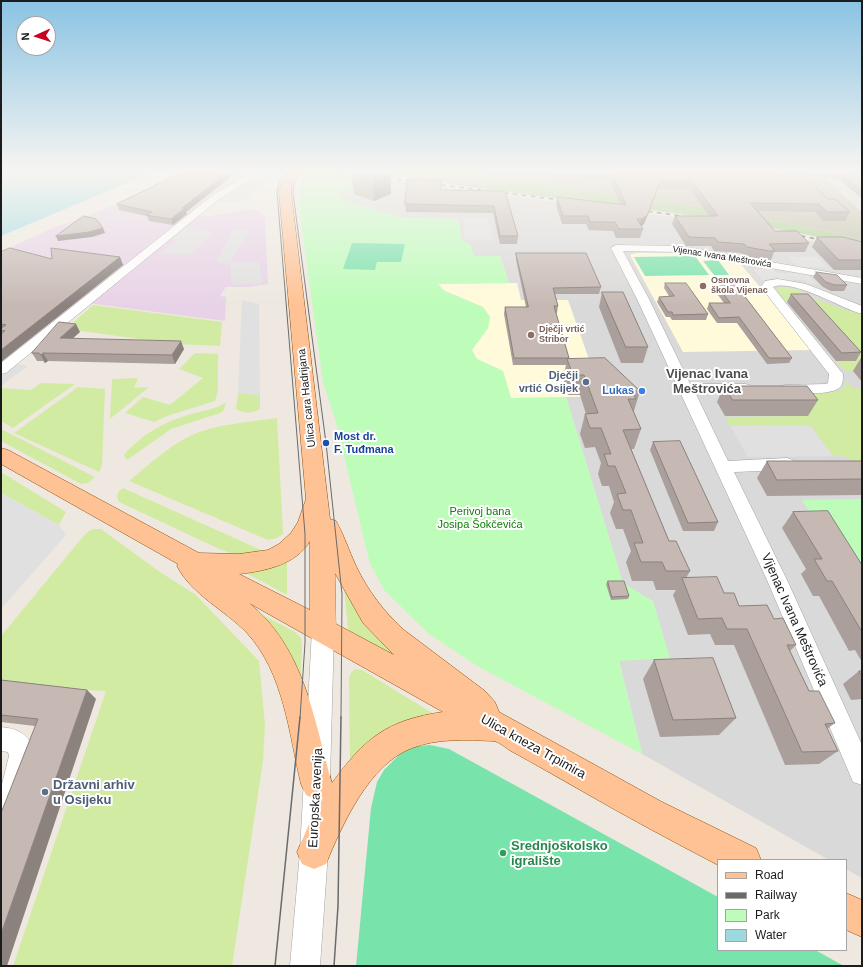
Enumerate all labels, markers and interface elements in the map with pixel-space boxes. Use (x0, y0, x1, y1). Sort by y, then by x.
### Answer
north arrow (16, 16, 56, 56)
text: N (19, 32, 31, 41)
street label: Vijenac Ivana Meštrovića (672, 244, 772, 270)
place label: Osnovna škola Vijenac (711, 276, 768, 297)
marker: Osnovna škola Vijenac (698, 281, 708, 291)
place label: Dječji vrtić Stribor (539, 325, 585, 346)
marker: Dječji vrtić Stribor (526, 330, 536, 340)
street label: Ulica cara Hadrijana (295, 348, 319, 448)
district label: Vijenac Ivana Meštrovića (666, 366, 748, 397)
place label: Dječji vrtić Osijek (519, 369, 578, 395)
marker: Dječji vrtić Osijek (581, 377, 591, 387)
place label: Lukas (602, 384, 634, 398)
marker: Lukas (637, 386, 647, 396)
place label: Most dr. F. Tuđmana (334, 430, 394, 456)
marker: Most dr. F. Tuđmana (321, 438, 331, 448)
park label: Perivoj bana Josipa Šokčevića (438, 505, 522, 531)
street label: Vijenac Ivana Meštrovića (758, 551, 830, 689)
street label: Ulica kneza Trpimira (478, 712, 588, 782)
street label: Europska avenija (306, 748, 326, 848)
place label: Državni arhiv u Osijeku (53, 777, 135, 808)
marker: Državni arhiv u Osijeku (40, 787, 50, 797)
place label: Srednjoškolsko igralište (511, 838, 608, 869)
marker: Srednjoškolsko igralište (498, 848, 508, 858)
legend (717, 859, 847, 951)
text: Road (755, 868, 784, 882)
text: Railway (755, 888, 797, 902)
text: Park (755, 908, 780, 922)
text: Water (755, 928, 787, 942)

